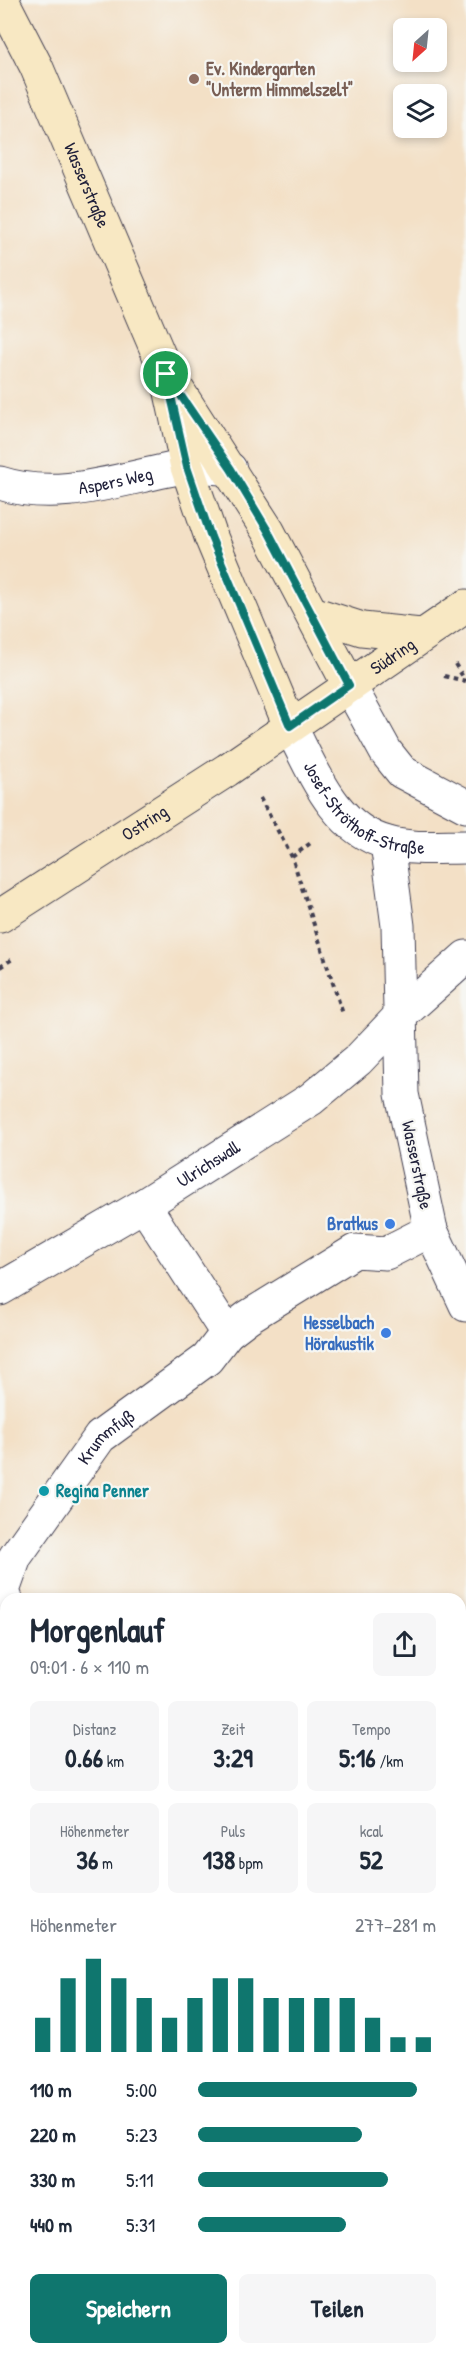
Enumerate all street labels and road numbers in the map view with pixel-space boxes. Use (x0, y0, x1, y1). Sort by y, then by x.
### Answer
street label: Wasserstraße (58, 139, 116, 232)
street label: Aspers Weg (77, 461, 155, 500)
street label: Südring (365, 631, 420, 680)
street label: Josef-Ströthoff-Straße (298, 757, 425, 860)
street label: Ostring (116, 798, 172, 847)
street label: Wasserstraße (396, 1118, 439, 1211)
street label: Ulrichswall (172, 1134, 245, 1193)
street label: Krummfuß (71, 1403, 139, 1469)

